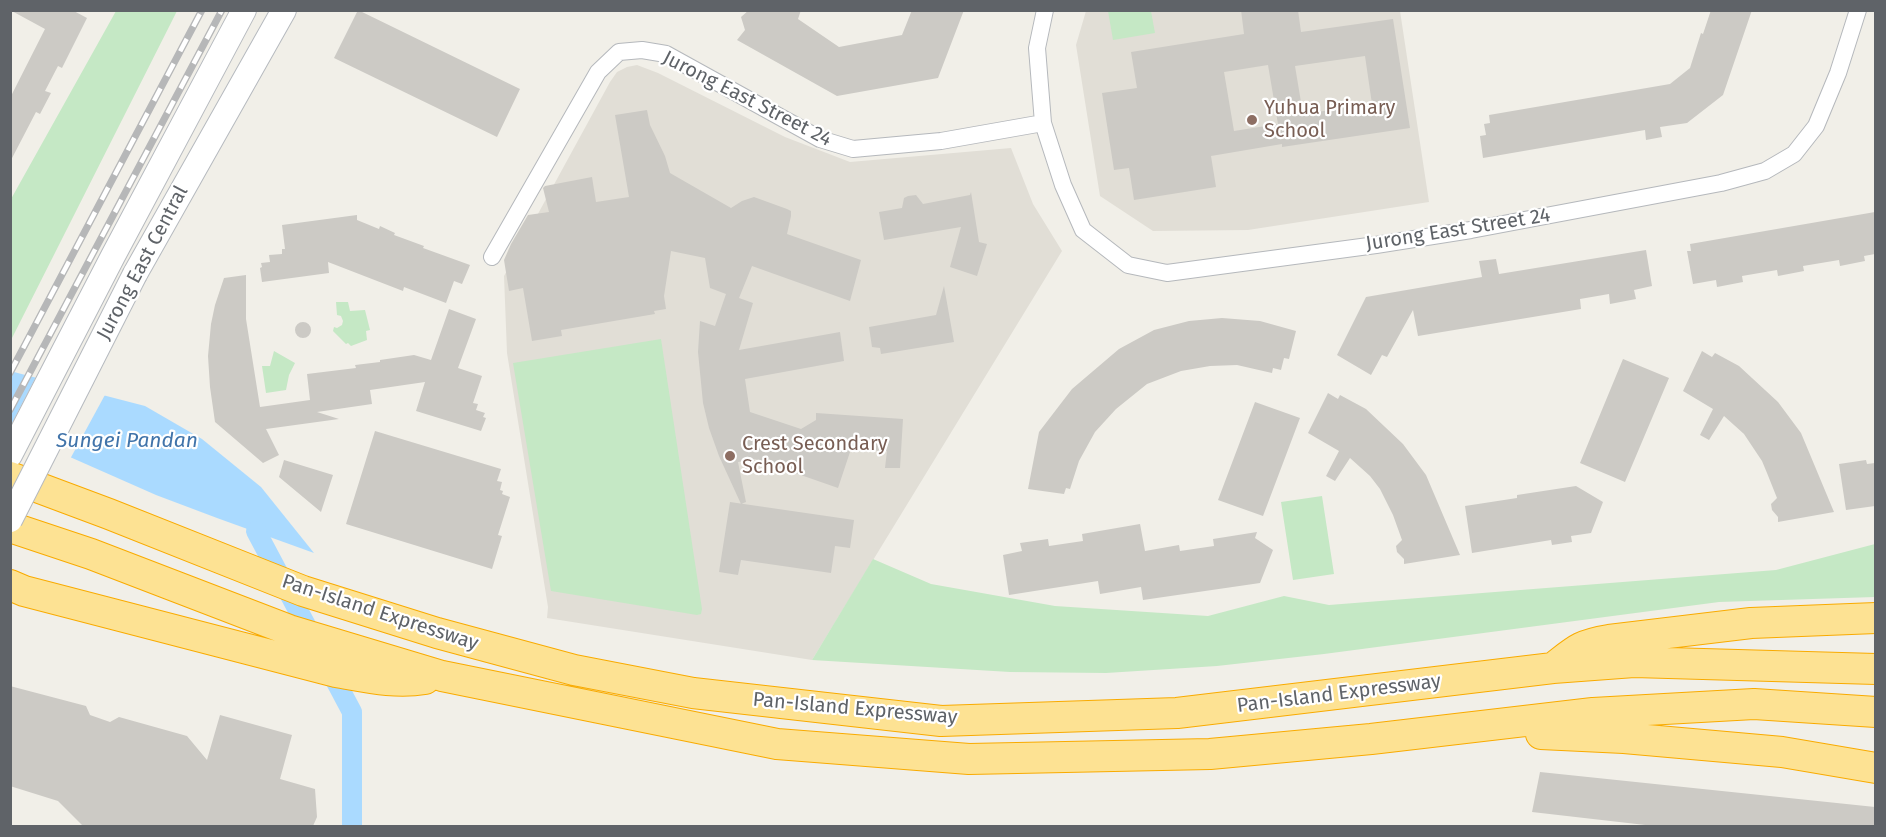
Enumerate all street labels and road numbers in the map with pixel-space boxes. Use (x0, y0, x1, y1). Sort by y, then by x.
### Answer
street label: Jurong East Street 24 (658, 46, 836, 152)
street label: Jurong East Central (92, 182, 194, 344)
street label: Jurong East Street 24 (1364, 204, 1552, 256)
street label: Pan-Island Expressway (279, 570, 481, 656)
street label: Pan-Island Expressway (1236, 670, 1442, 718)
street label: Pan-Island Expressway (752, 688, 958, 730)

